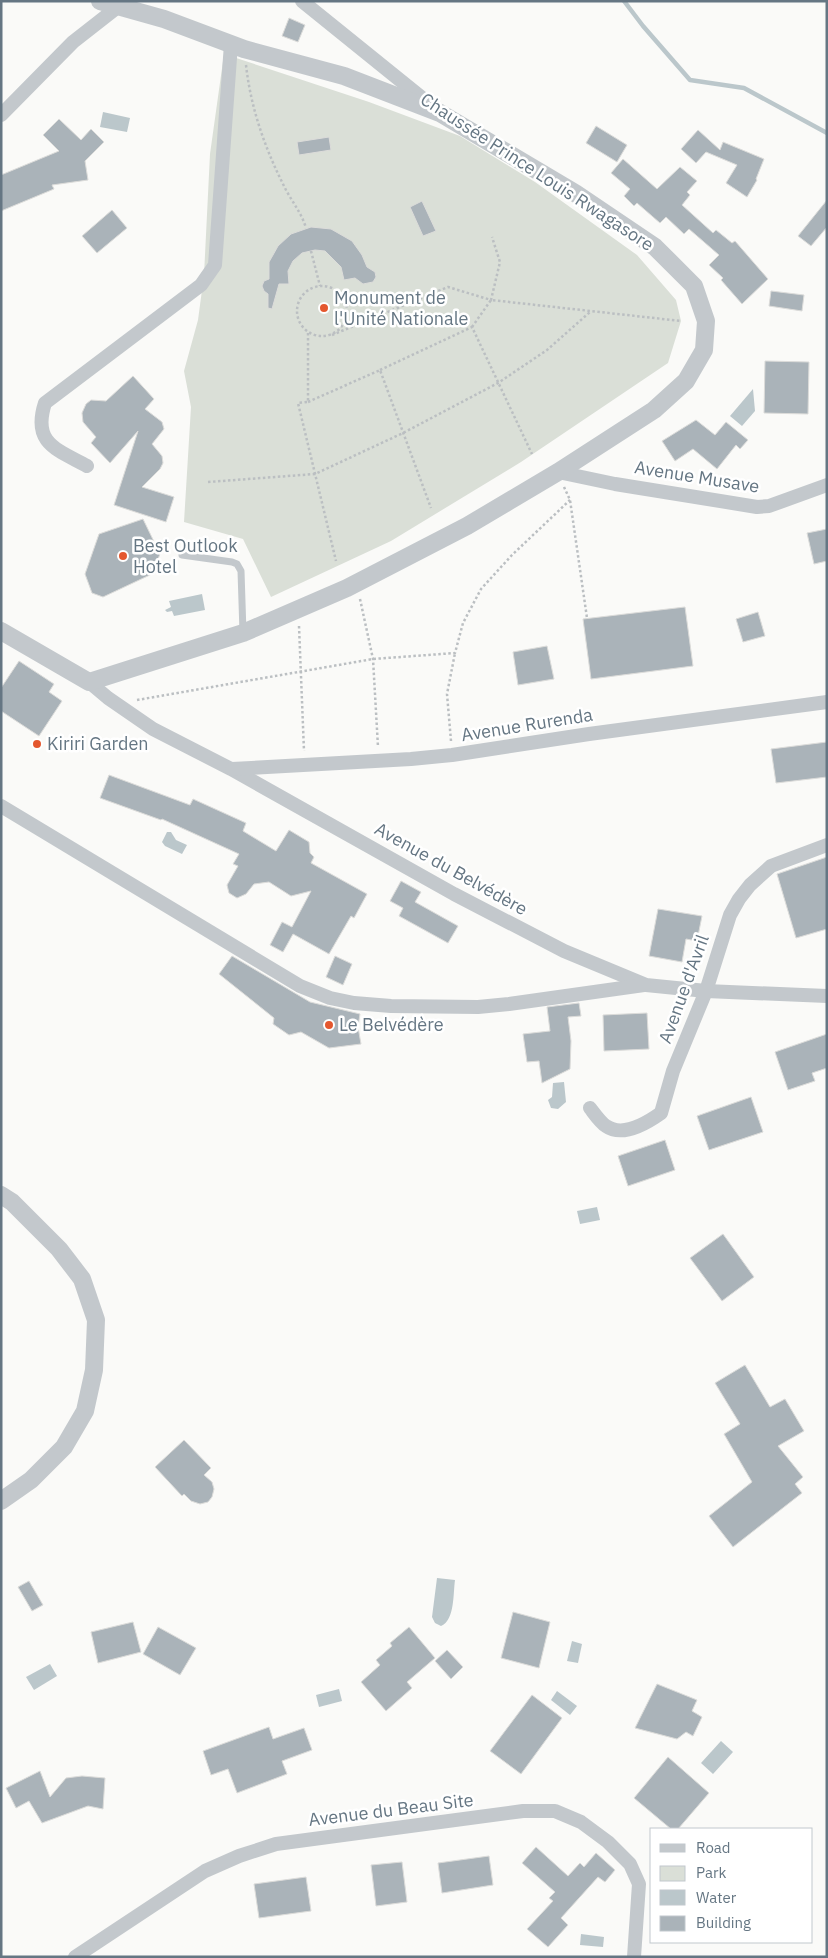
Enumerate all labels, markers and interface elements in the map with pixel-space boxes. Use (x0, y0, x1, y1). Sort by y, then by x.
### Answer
street label: Chaussée Prince Louis Rwagasore (416, 87, 658, 256)
place label: Monument de l'Unité Nationale (334, 286, 469, 330)
marker: Monument de l'Unité Nationale (318, 302, 330, 314)
street label: Avenue Musave (633, 455, 761, 498)
place label: Best Outlook Hotel (133, 534, 238, 578)
marker: Best Outlook Hotel (117, 550, 129, 562)
street label: Avenue Rurenda (460, 703, 595, 746)
place label: Kiriri Garden (47, 732, 149, 755)
marker: Kiriri Garden (31, 738, 43, 750)
street label: Avenue du Belvédère (371, 817, 532, 920)
street label: Avenue d'Avril (653, 931, 714, 1046)
place label: Le Belvédère (339, 1013, 444, 1036)
marker: Le Belvédère (323, 1019, 335, 1031)
street label: Avenue du Beau Site (307, 1788, 475, 1831)
legend (650, 1828, 813, 1943)
text: Road (696, 1838, 731, 1857)
text: Park (696, 1863, 726, 1882)
text: Water (696, 1888, 737, 1907)
text: Building (696, 1913, 751, 1932)

